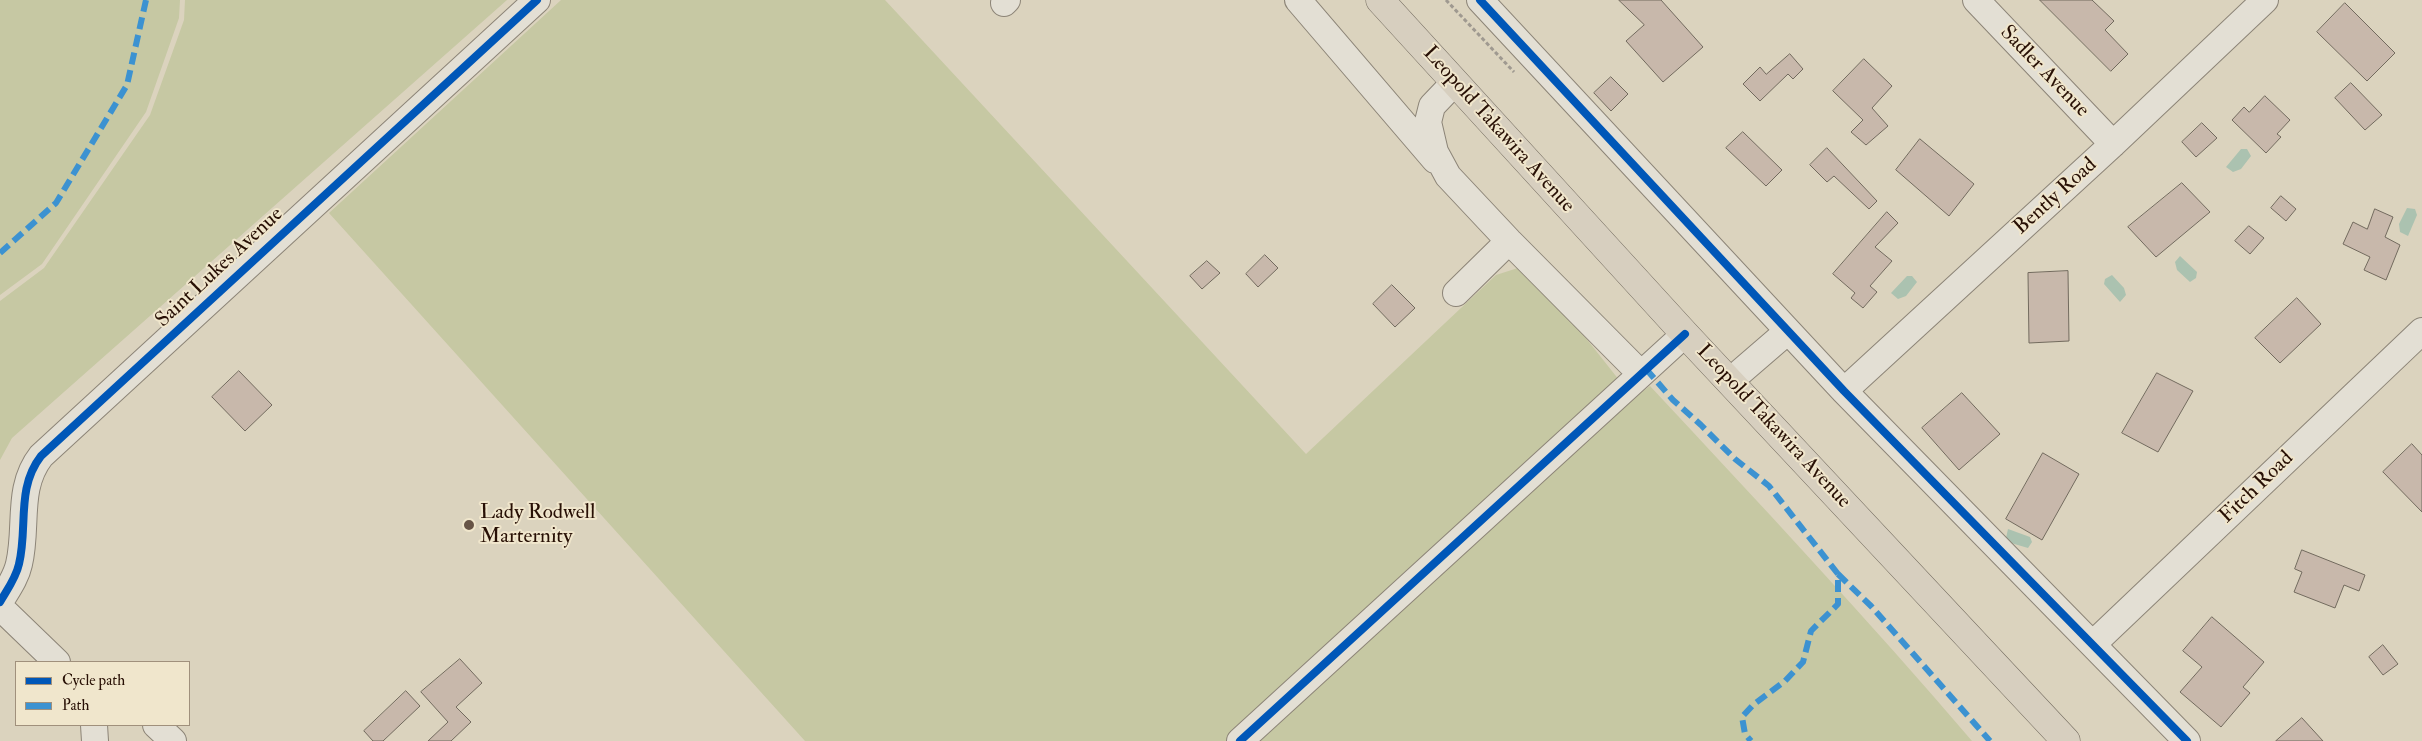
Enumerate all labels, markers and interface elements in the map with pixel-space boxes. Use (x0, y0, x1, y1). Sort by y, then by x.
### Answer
street label: Sadler Avenue (1994, 21, 2094, 123)
street label: Leopold Takawira Avenue (1417, 42, 1579, 218)
street label: Bently Road (2009, 153, 2103, 241)
street label: Saint Lukes Avenue (151, 203, 289, 333)
street label: Leopold Takawira Avenue (1690, 340, 1856, 514)
street label: Fitch Road (2215, 447, 2299, 529)
place label: Lady Rodwell Marternity (480, 500, 595, 550)
marker: Lady Rodwell Marternity (462, 518, 476, 532)
legend (15, 661, 190, 726)
text: Cycle path (62, 671, 125, 690)
text: Path (62, 696, 89, 715)

